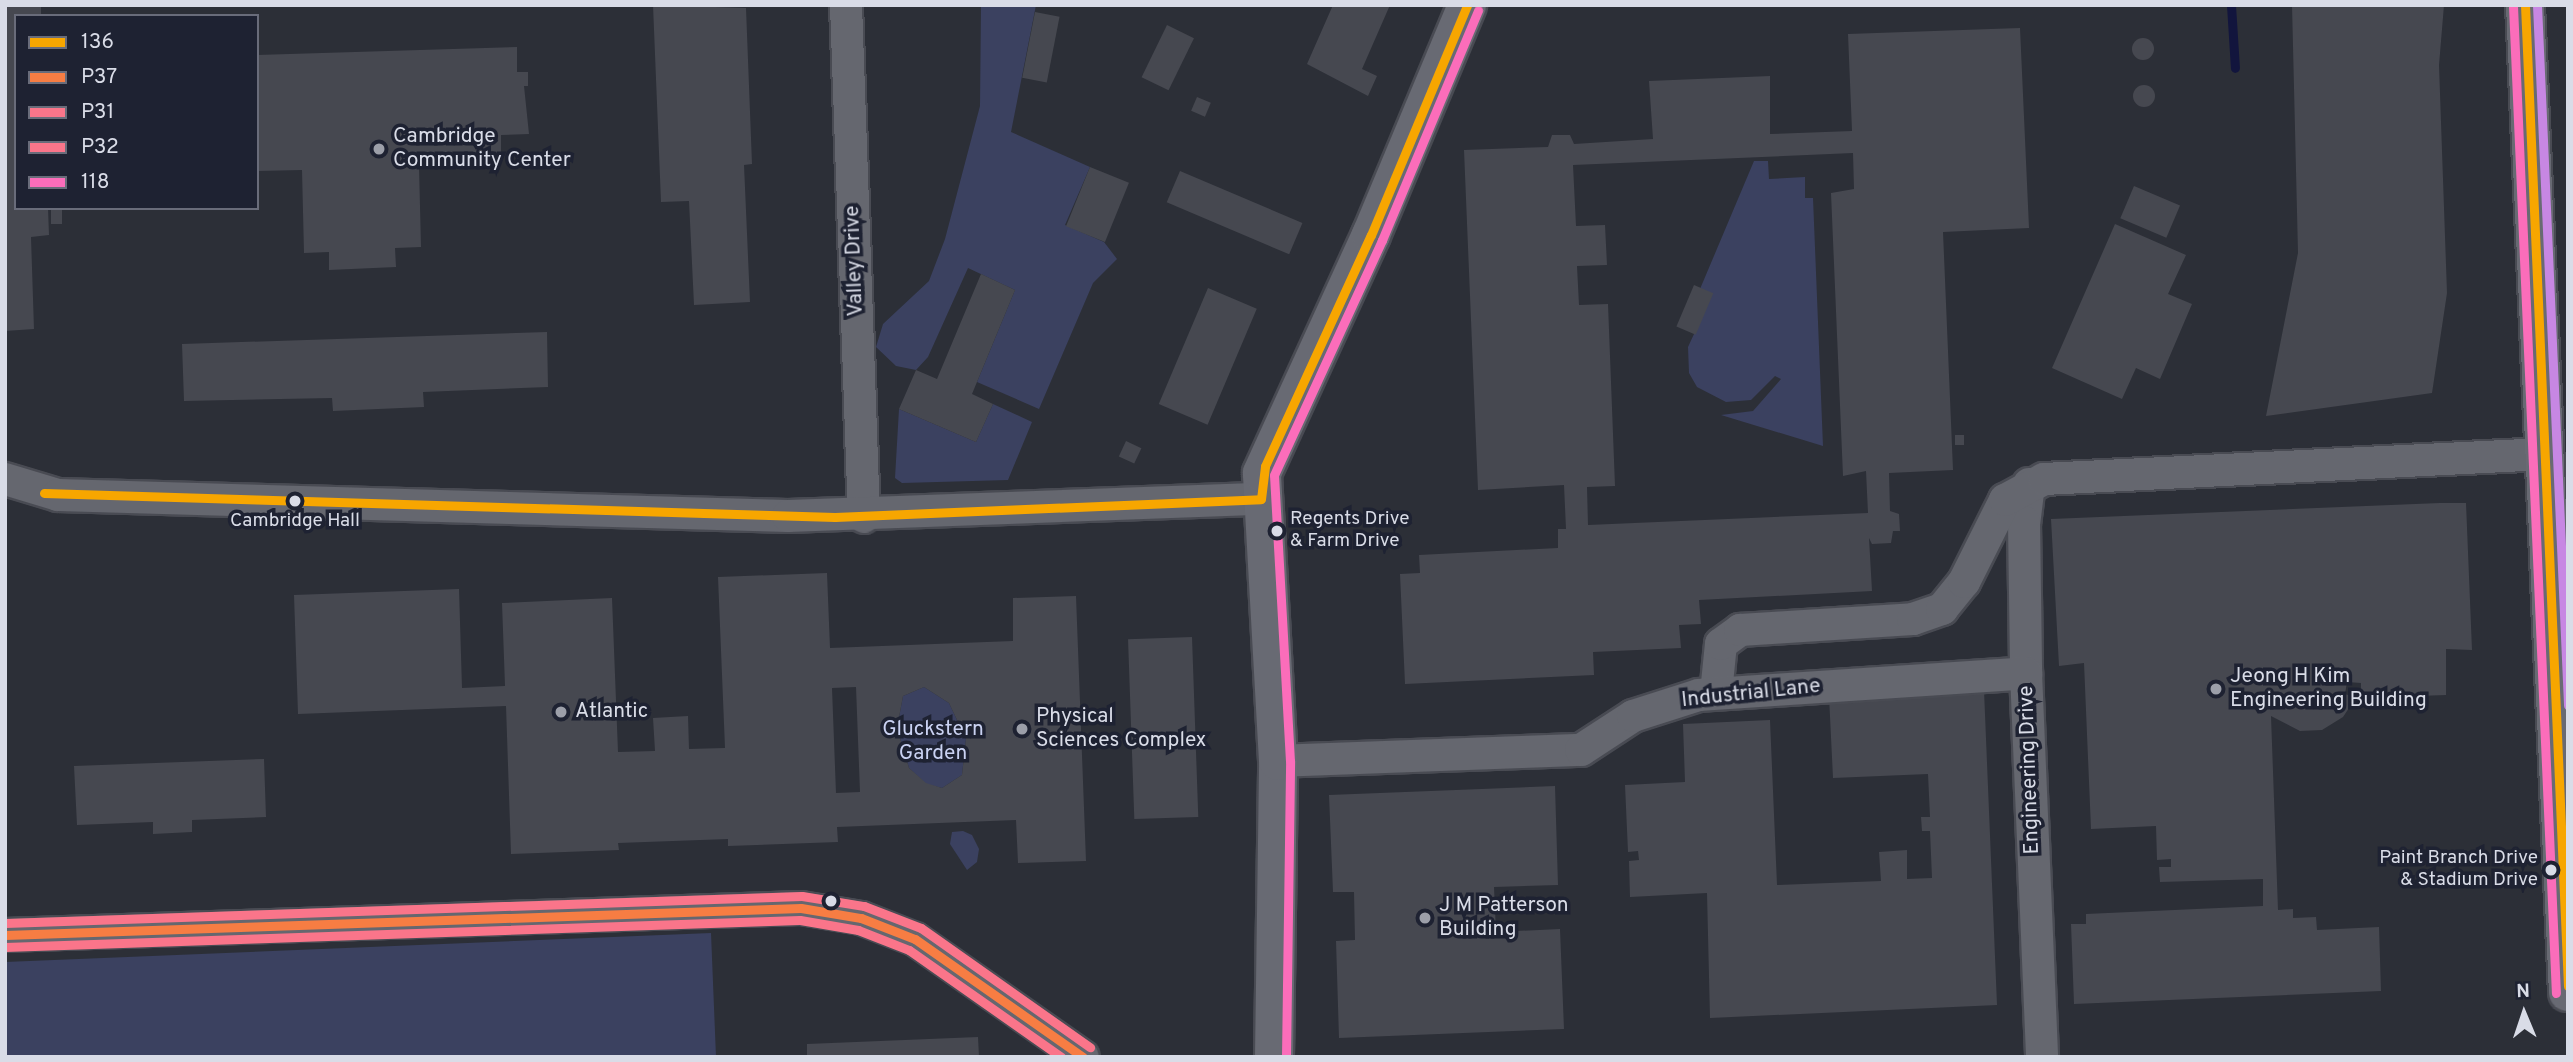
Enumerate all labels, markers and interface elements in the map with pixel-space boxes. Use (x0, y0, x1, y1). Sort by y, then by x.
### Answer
legend (14, 14, 259, 210)
text: 136 (81, 29, 114, 56)
text: P37 (81, 64, 117, 91)
text: P31 (81, 99, 114, 126)
place label: Cambridge Community Center (393, 124, 571, 174)
text: P32 (81, 134, 119, 161)
marker: Cambridge Community Center (371, 141, 387, 157)
text: 118 (81, 169, 110, 196)
street label: Valley Drive (840, 205, 870, 317)
marker: Cambridge Hall (288, 494, 302, 508)
place label: Regents Drive & Farm Drive (1290, 509, 1410, 553)
place label: Cambridge Hall (230, 511, 360, 533)
marker: Regents Drive & Farm Drive (1270, 524, 1284, 538)
place label: Jeong H Kim Engineering Building (2230, 664, 2427, 714)
street label: Industrial Lane (1680, 674, 1822, 714)
marker: Jeong H Kim Engineering Building (2208, 681, 2224, 697)
street label: Engineering Drive (2014, 685, 2046, 855)
place label: Atlantic (575, 699, 648, 725)
marker: Atlantic (553, 704, 569, 720)
place label: Physical Sciences Complex (1036, 704, 1206, 754)
park label: Gluckstern Garden (882, 717, 984, 767)
marker: Physical Sciences Complex (1014, 721, 1030, 737)
place label: Paint Branch Drive & Stadium Drive (2379, 848, 2538, 892)
marker: Paint Branch Drive & Stadium Drive (2544, 863, 2558, 877)
place label: J M Patterson Building (1439, 893, 1569, 943)
unlabelled marker (824, 894, 838, 908)
marker: J M Patterson Building (1417, 910, 1433, 926)
north arrow (2489, 978, 2559, 1048)
text: N (2516, 980, 2531, 1004)

